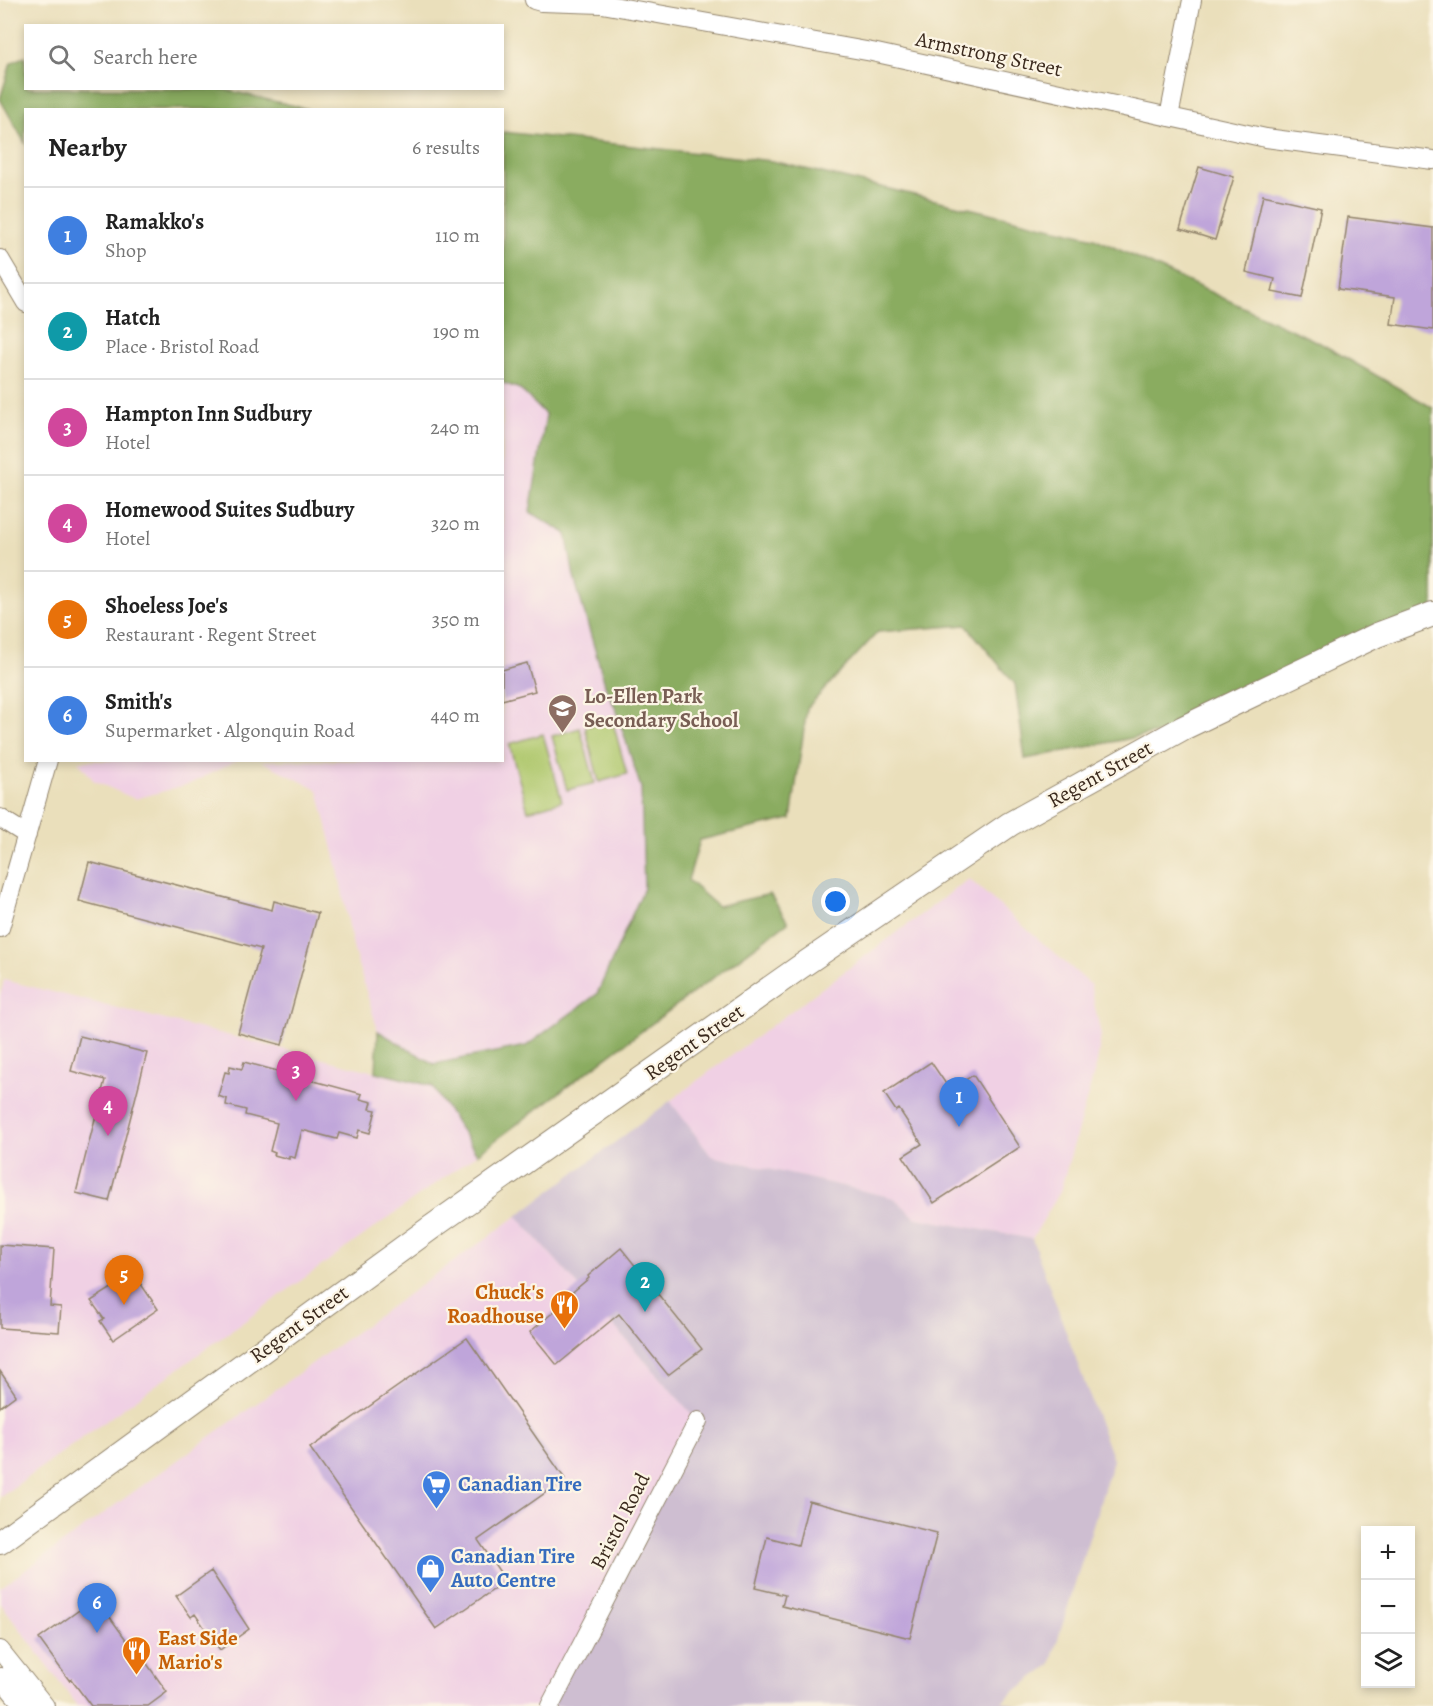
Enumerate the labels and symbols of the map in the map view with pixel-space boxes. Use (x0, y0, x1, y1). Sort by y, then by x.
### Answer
street label: Armstrong Street (912, 25, 1065, 83)
place label: Lo-Ellen Park Secondary School (584, 682, 739, 734)
school or university icon: Lo-Ellen Park Secondary School (547, 692, 579, 734)
street label: Regent Street (1043, 734, 1157, 814)
your location (821, 887, 850, 916)
street label: Regent Street (639, 997, 749, 1087)
pin: 3 (276, 1052, 316, 1101)
pin: 1 (940, 1078, 978, 1127)
pin: 4 (88, 1086, 128, 1136)
pin: 5 (104, 1256, 144, 1305)
pin: 2 (626, 1262, 664, 1312)
place label: Chuck's Roadhouse (447, 1278, 544, 1330)
street label: Regent Street (244, 1279, 354, 1369)
restaurant icon: Chuck's Roadhouse (549, 1288, 581, 1330)
street label: Bristol Road (584, 1467, 657, 1574)
supermarket icon: Canadian Tire (421, 1468, 453, 1510)
place label: Canadian Tire (458, 1470, 582, 1498)
place label: Canadian Tire Auto Centre (450, 1542, 575, 1594)
shop icon: Canadian Tire Auto Centre (414, 1552, 446, 1594)
pin: 6 (78, 1584, 116, 1633)
place label: East Side Mario's (158, 1624, 238, 1676)
restaurant icon: East Side Mario's (121, 1634, 153, 1676)

